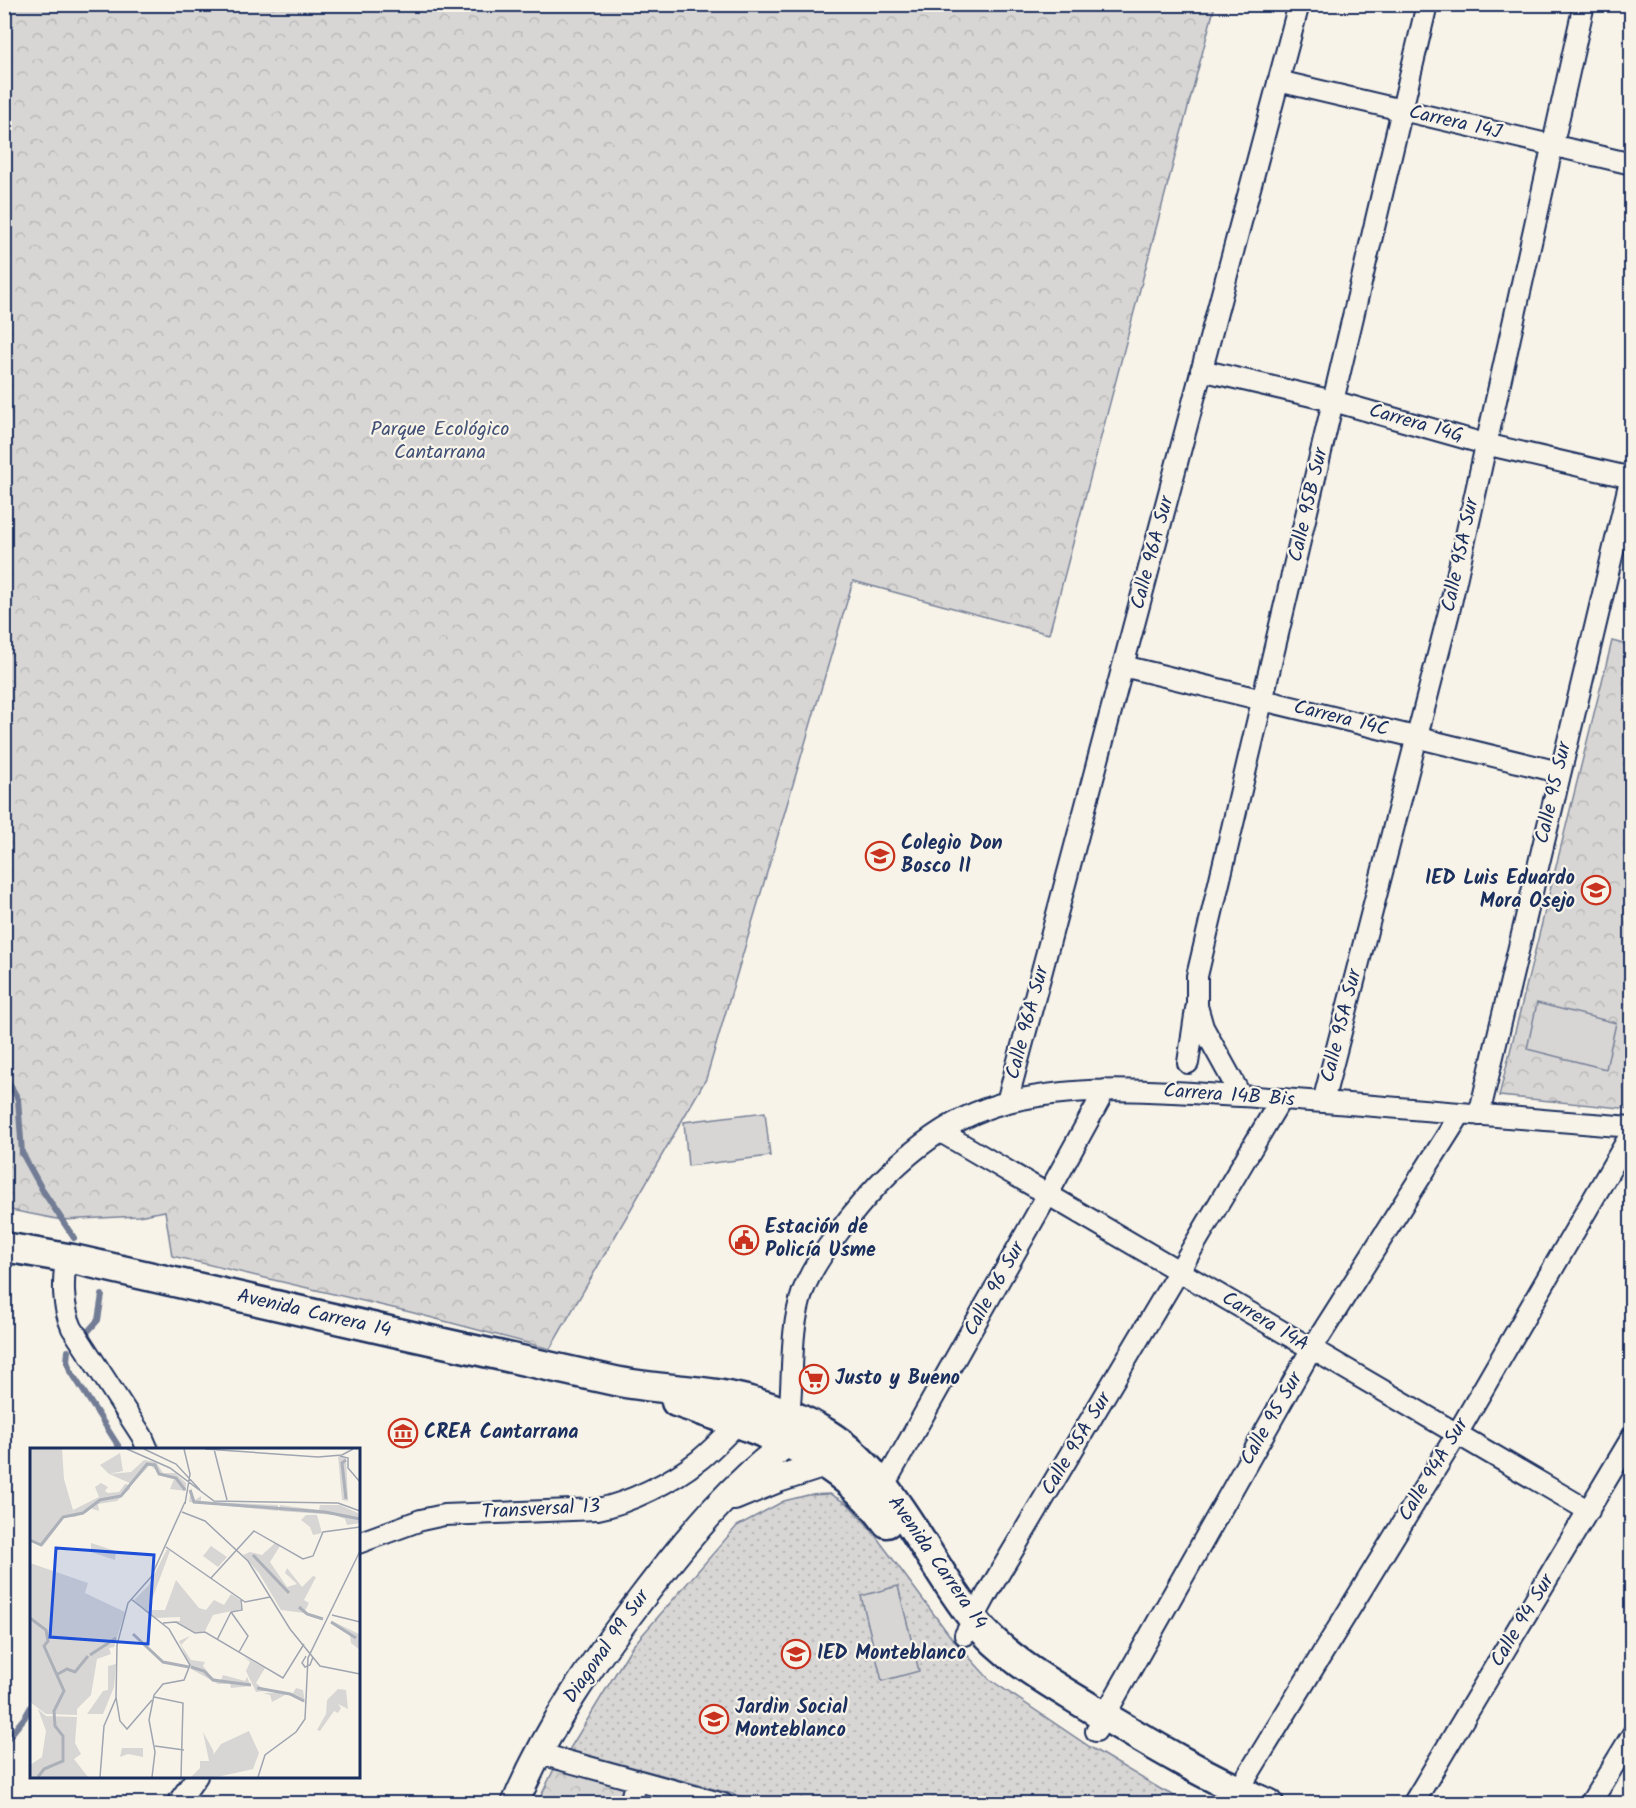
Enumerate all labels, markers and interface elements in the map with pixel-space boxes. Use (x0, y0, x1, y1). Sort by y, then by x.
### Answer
street label: Carrera 14J (1405, 97, 1505, 149)
street label: Carrera 14G (1365, 395, 1467, 453)
park label: Parque Ecológico Cantarrana (371, 414, 509, 469)
street label: Calle 95B Sur (1280, 443, 1338, 565)
street label: Calle 96A Sur (1123, 491, 1184, 613)
street label: Calle 95A Sur (1433, 494, 1489, 615)
street label: Carrera 14C (1290, 692, 1392, 746)
street label: Calle 95 Sur (1527, 738, 1582, 847)
place label: Colegio Don Bosco II (901, 828, 1003, 883)
school or university icon: Colegio Don Bosco II (864, 840, 896, 872)
place label: IED Luis Eduardo Mora Osejo (1425, 863, 1575, 918)
school or university icon: IED Luis Eduardo Mora Osejo (1580, 874, 1612, 906)
street label: Calle 96A Sur (998, 961, 1059, 1083)
street label: Calle 95A Sur (1312, 965, 1372, 1086)
street label: Carrera 14B Bis (1162, 1075, 1296, 1117)
place label: Estación de Policía Usme (765, 1212, 876, 1267)
public building icon: Estación de Policía Usme (728, 1224, 760, 1256)
street label: Calle 96 Sur (956, 1235, 1035, 1342)
street label: Avenida Carrera 14 (234, 1281, 394, 1347)
street label: Carrera 14A (1215, 1283, 1315, 1361)
supermarket icon: Justo y Bueno (798, 1363, 830, 1395)
place label: Justo y Bueno (835, 1363, 960, 1395)
street label: Calle 95 Sur (1232, 1365, 1312, 1472)
street label: Calle 95A Sur (1033, 1385, 1121, 1502)
street label: Calle 94A Sur (1390, 1411, 1478, 1528)
museum icon: CREA Cantarrana (387, 1417, 419, 1449)
place label: CREA Cantarrana (424, 1417, 578, 1449)
inset map (30, 1448, 360, 1778)
street label: Avenida Carrera 14 (879, 1489, 995, 1637)
street label: Transversal 13 (481, 1491, 601, 1529)
street label: Calle 94 Sur (1483, 1567, 1564, 1674)
street label: Diagonal 99 Sur (556, 1582, 659, 1711)
school or university icon: IED Monteblanco (780, 1638, 812, 1670)
place label: IED Monteblanco (817, 1638, 966, 1670)
place label: Jardin Social Monteblanco (735, 1692, 848, 1747)
school or university icon: Jardin Social Monteblanco (698, 1703, 730, 1735)

